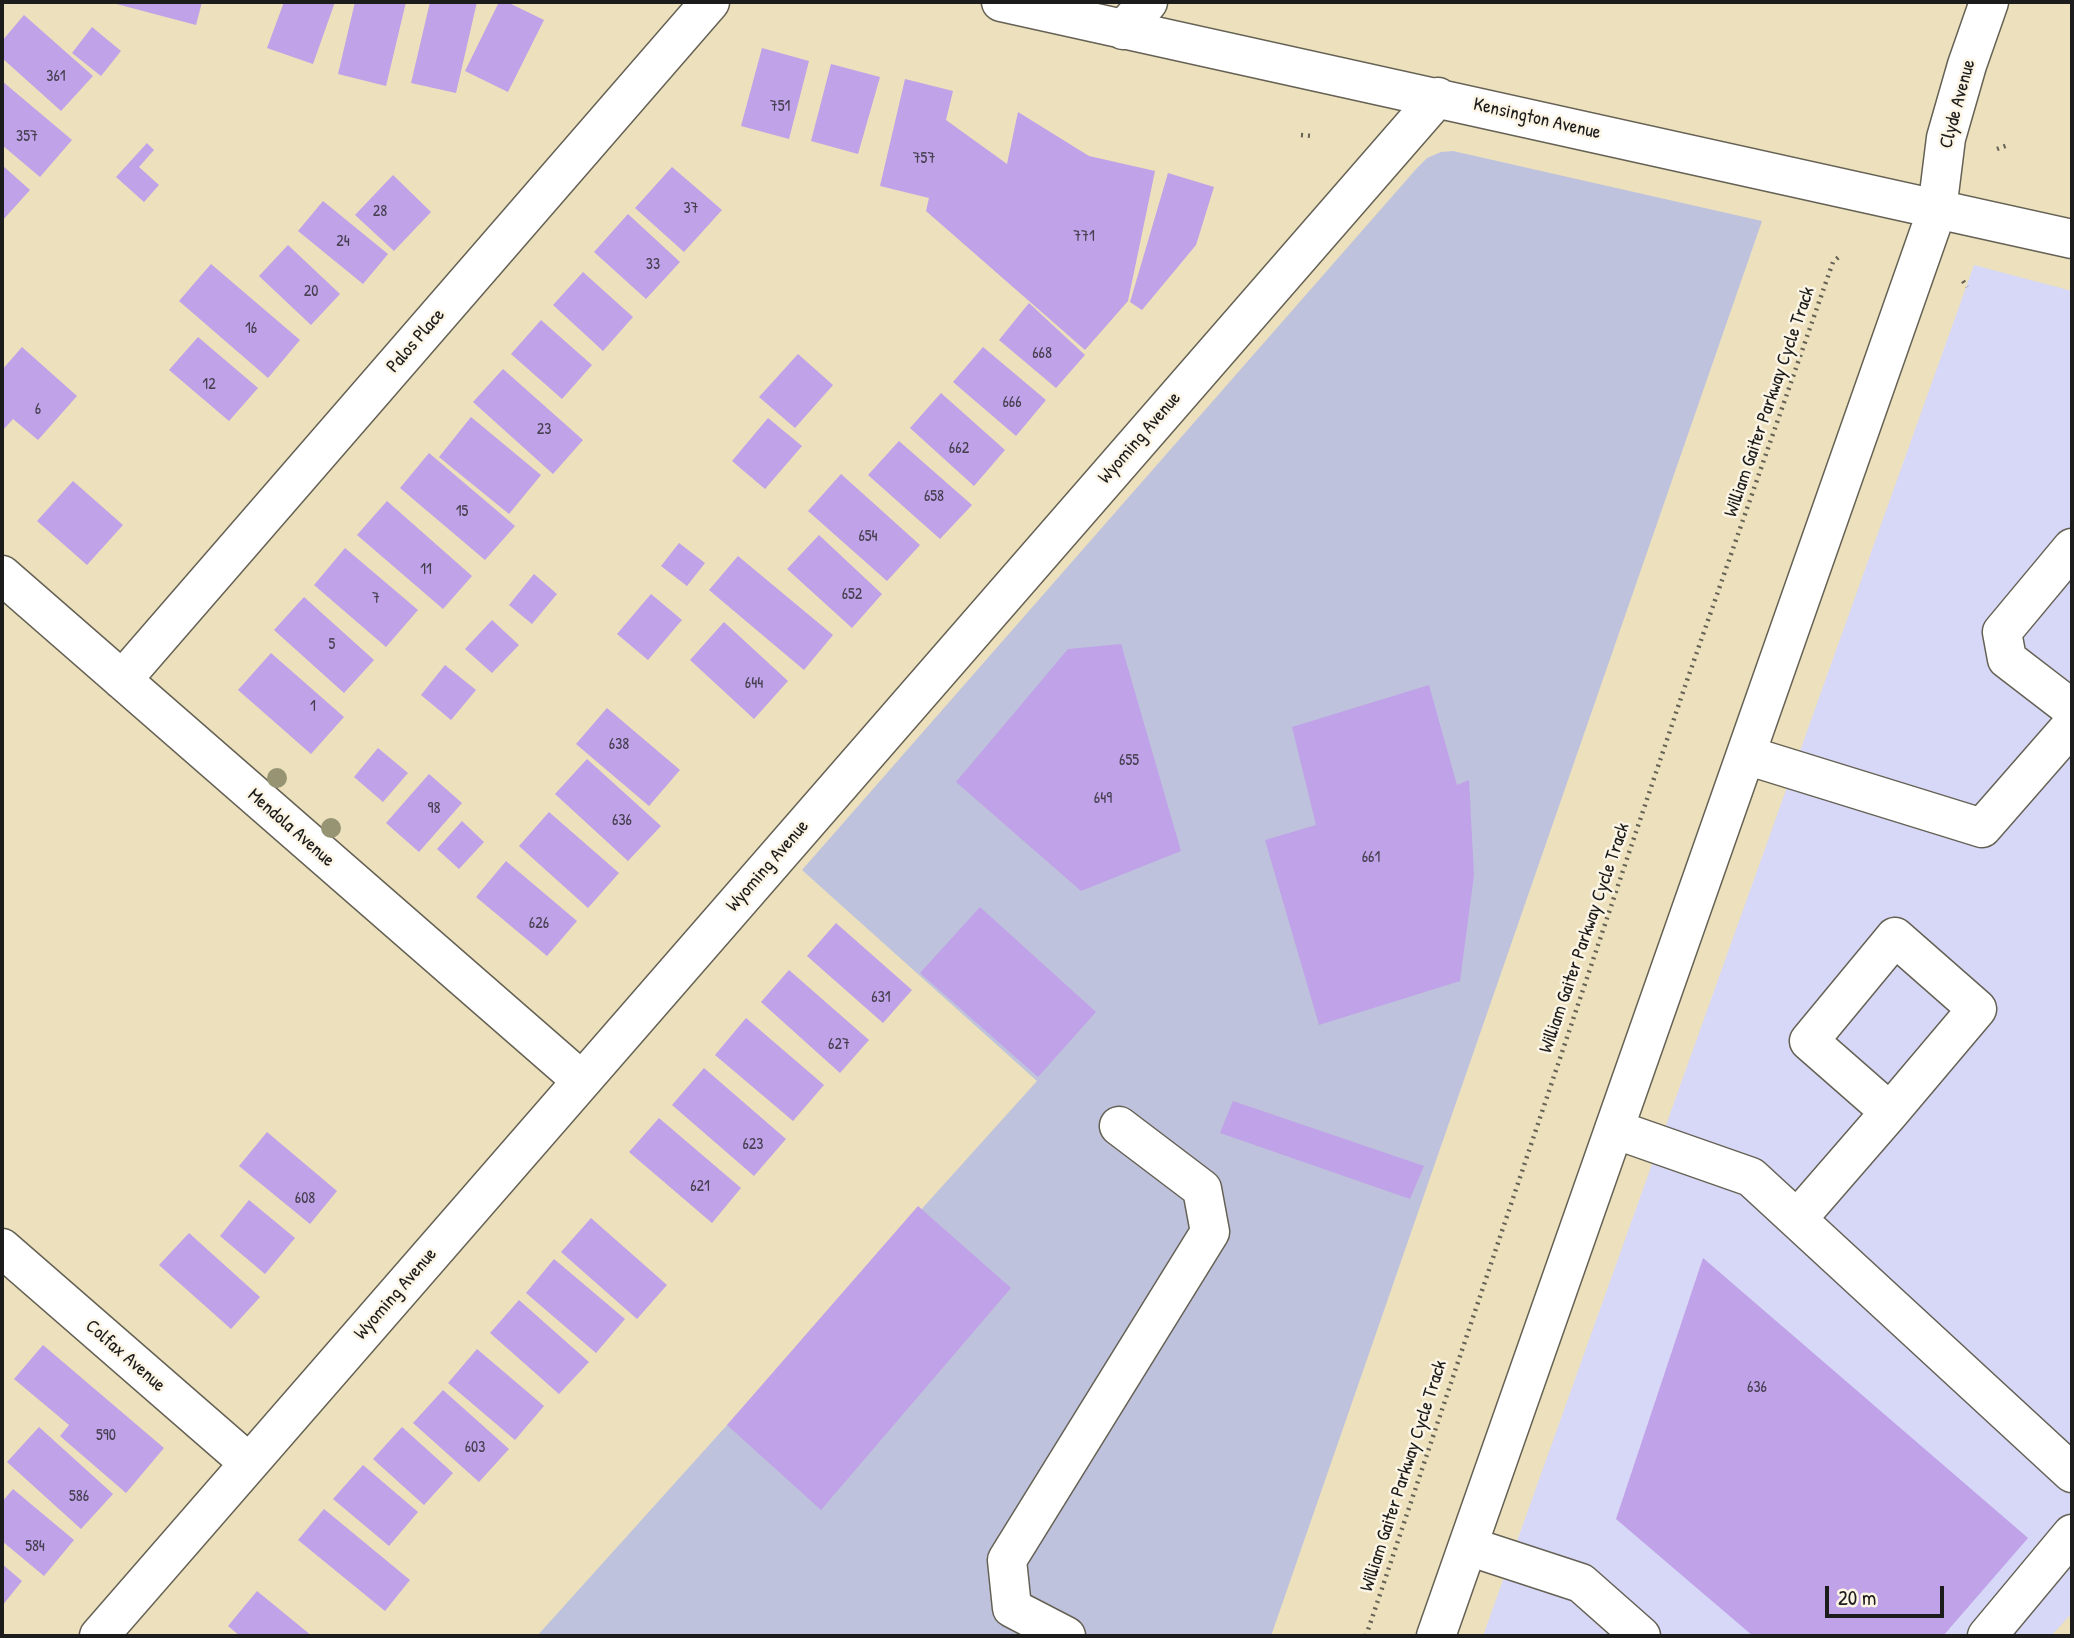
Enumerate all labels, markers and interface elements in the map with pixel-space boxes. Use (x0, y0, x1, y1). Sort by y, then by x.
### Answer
street label: Clyde Avenue (1935, 57, 1981, 151)
house number: 361 (46, 67, 66, 87)
street label: Kensington Avenue (1471, 93, 1603, 145)
house number: 751 (770, 97, 790, 117)
house number: 357 (16, 127, 38, 147)
house number: 757 (913, 149, 935, 169)
house number: 37 (683, 199, 699, 219)
house number: 28 (373, 202, 387, 222)
house number: 771 (1073, 227, 1095, 247)
house number: 24 (336, 232, 350, 252)
house number: 33 (646, 255, 660, 275)
house number: 20 (304, 282, 318, 302)
street label: William Gaiter Parkway Cycle Track (1720, 284, 1820, 520)
street label: Palos Place (382, 304, 450, 378)
house number: 16 (245, 319, 257, 339)
house number: 668 (1032, 344, 1052, 364)
house number: 12 (202, 375, 216, 395)
street label: Wyoming Avenue (1094, 387, 1186, 489)
house number: 666 (1002, 393, 1022, 413)
house number: 6 (35, 400, 41, 420)
house number: 23 (537, 420, 551, 440)
house number: 662 (949, 439, 969, 459)
house number: 658 (924, 487, 944, 507)
house number: 15 (456, 502, 468, 522)
house number: 654 (858, 527, 878, 547)
house number: 11 (420, 560, 432, 580)
house number: 652 (842, 585, 862, 605)
house number: 7 (372, 589, 380, 609)
house number: 5 (329, 635, 335, 655)
house number: 644 (745, 674, 763, 694)
house number: 1 (310, 697, 316, 717)
house number: 638 (609, 735, 629, 755)
house number: 655 (1119, 751, 1139, 771)
street label: Mendola Avenue (243, 784, 339, 872)
house number: 649 (1094, 789, 1112, 809)
house number: 98 (428, 799, 440, 819)
house number: 636 (612, 811, 632, 831)
street label: Wyoming Avenue (722, 815, 814, 917)
street label: William Gaiter Parkway Cycle Track (1535, 820, 1635, 1056)
house number: 661 (1362, 848, 1380, 868)
house number: 626 (529, 914, 549, 934)
house number: 631 (871, 988, 891, 1008)
house number: 627 (828, 1035, 850, 1055)
house number: 623 (742, 1135, 764, 1155)
house number: 621 (690, 1177, 710, 1197)
house number: 608 (295, 1189, 315, 1209)
street label: Wyoming Avenue (350, 1243, 442, 1345)
street label: Colfax Avenue (80, 1315, 170, 1397)
street label: William Gaiter Parkway Cycle Track (1356, 1357, 1452, 1595)
house number: 636 (1747, 1378, 1767, 1398)
house number: 590 (96, 1426, 116, 1446)
house number: 603 (465, 1438, 485, 1458)
house number: 586 (69, 1487, 89, 1507)
house number: 584 (25, 1537, 45, 1557)
scale bar (1829, 1572, 1948, 1616)
text: 20 m (1838, 1583, 1876, 1612)

